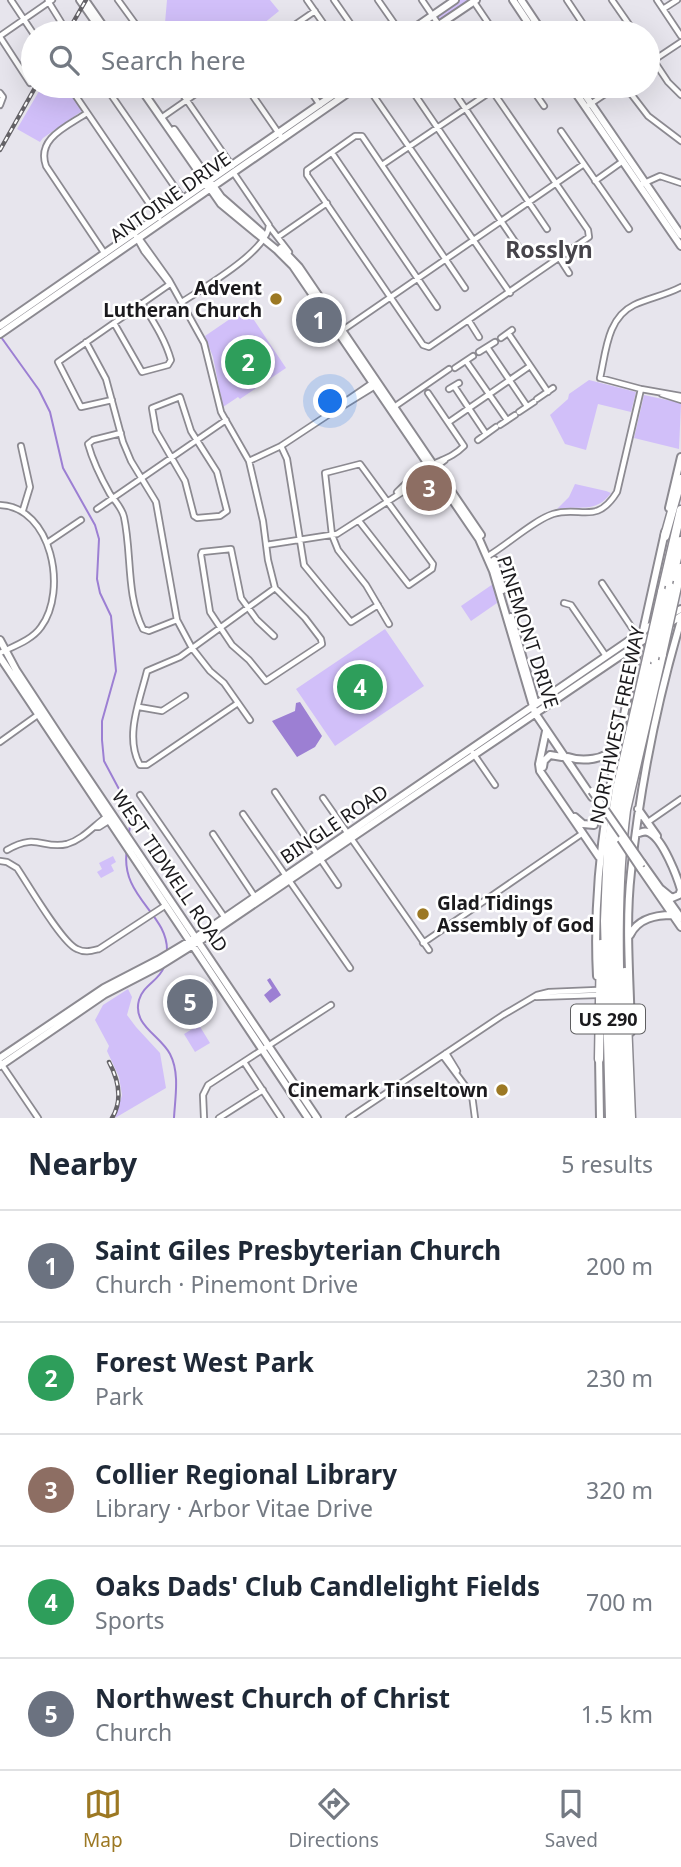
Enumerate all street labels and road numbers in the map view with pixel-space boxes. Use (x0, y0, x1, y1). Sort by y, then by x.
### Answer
street label: ANTOINE DRIVE (104, 146, 236, 248)
street label: PINEMONT DRIVE (491, 552, 565, 712)
street label: NORTHWEST FREEWAY (583, 624, 651, 826)
street label: BINGLE ROAD (275, 778, 393, 870)
street label: WEST TIDWELL ROAD (106, 785, 234, 957)
road number: US 290 (571, 1004, 645, 1034)

